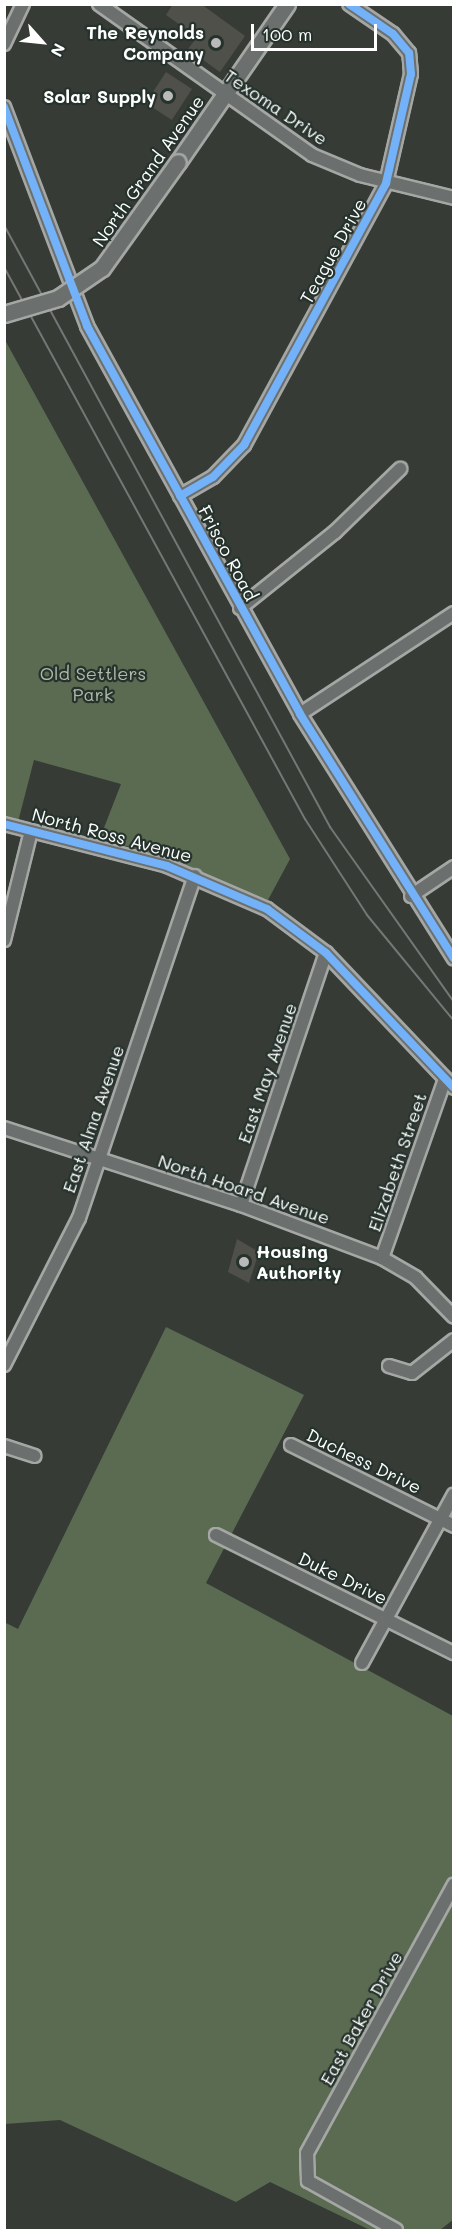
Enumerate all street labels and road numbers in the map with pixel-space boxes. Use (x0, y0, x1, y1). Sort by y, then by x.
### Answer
street label: Texoma Drive (220, 65, 332, 149)
street label: North Grand Avenue (88, 91, 208, 251)
street label: Teague Drive (295, 195, 371, 307)
street label: Frisco Road (194, 501, 262, 605)
street label: North Ross Avenue (30, 803, 194, 867)
street label: East May Avenue (233, 1000, 301, 1146)
street label: East Alma Avenue (58, 1042, 128, 1196)
street label: Elizabeth Street (363, 1090, 431, 1234)
street label: North Hoard Avenue (155, 1149, 333, 1229)
street label: Duchess Drive (303, 1424, 425, 1498)
street label: Duke Drive (295, 1547, 391, 1609)
street label: East Baker Drive (315, 1947, 407, 2089)

